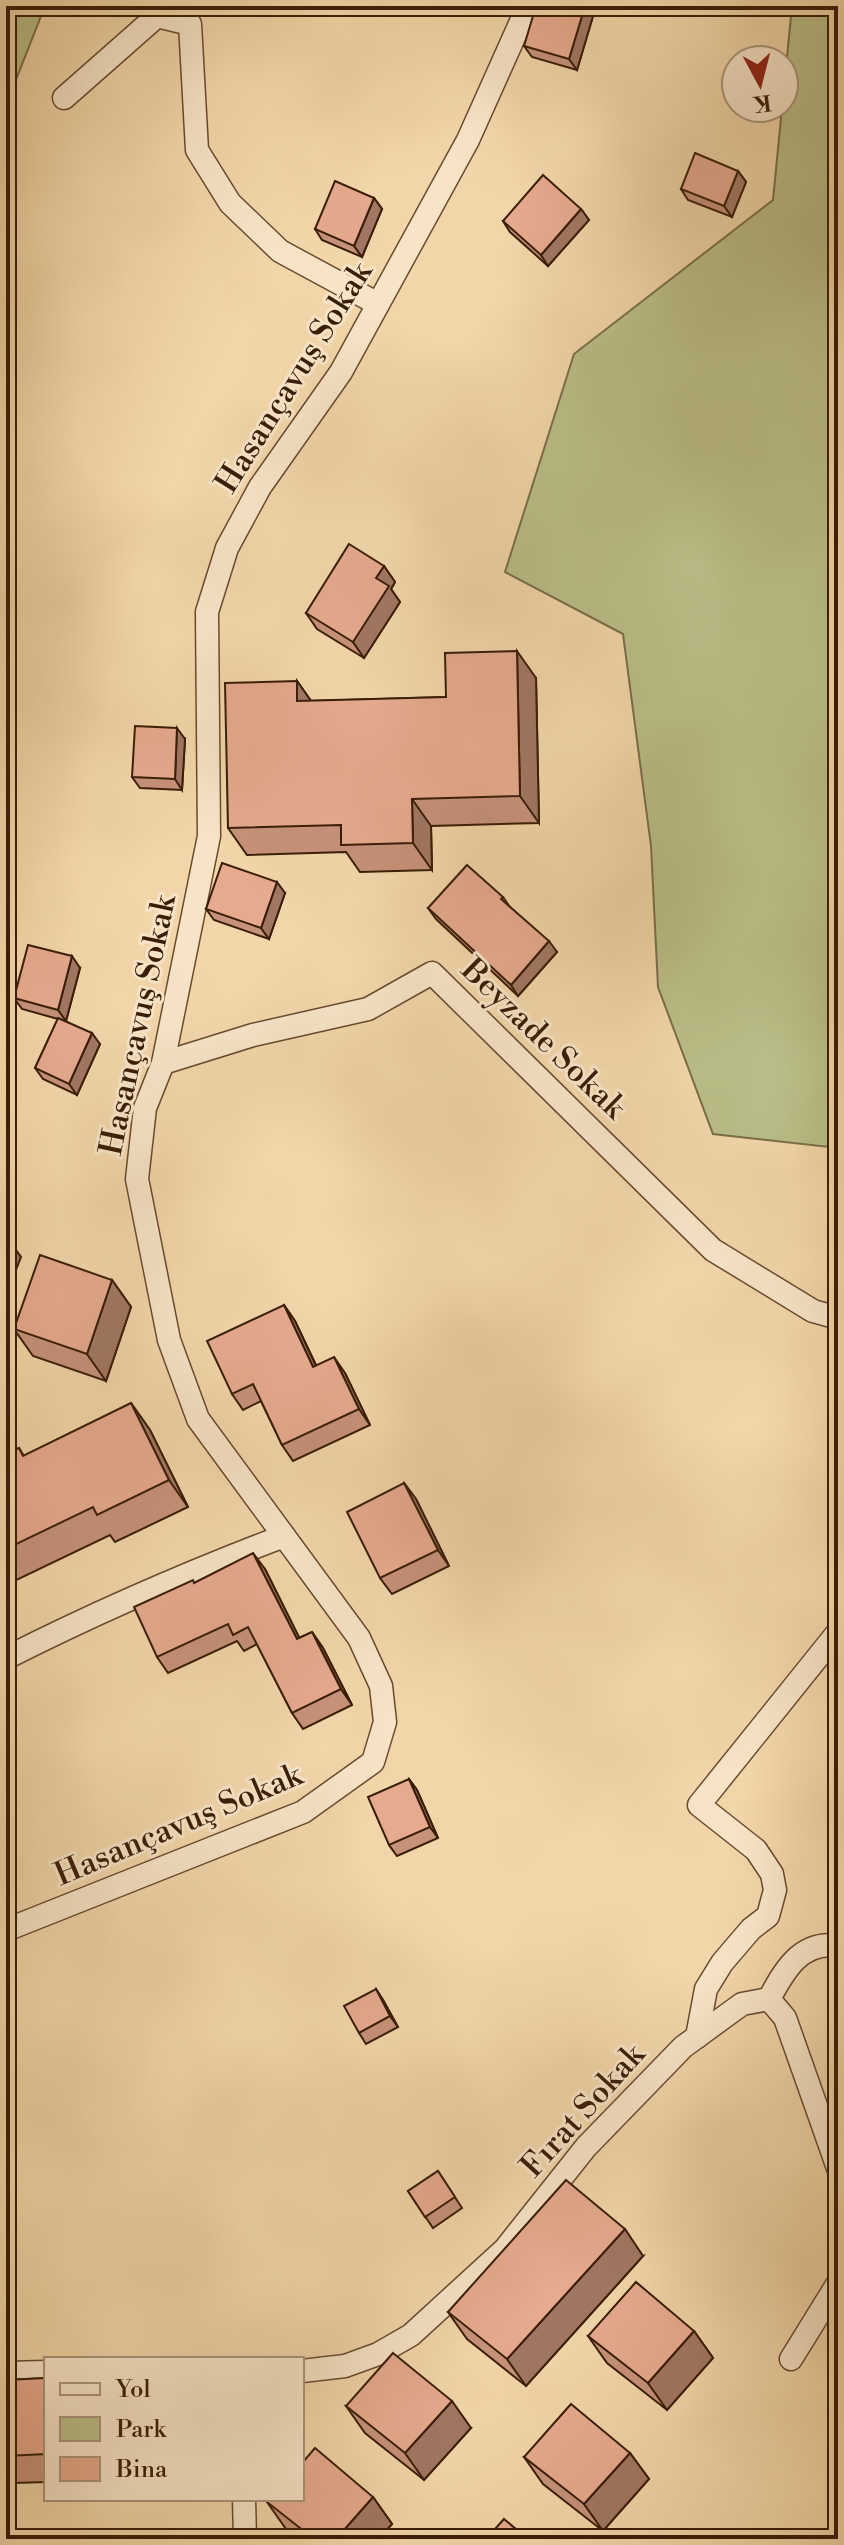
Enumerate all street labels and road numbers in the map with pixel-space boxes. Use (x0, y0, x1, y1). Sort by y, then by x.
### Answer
street label: Hasançavuş Sokak (207, 253, 382, 500)
street label: Hasançavuş Sokak (91, 889, 186, 1159)
street label: Beyzade Sokak (452, 949, 636, 1129)
street label: Hasançavuş Sokak (49, 1754, 310, 1895)
street label: Fırat Sokak (512, 2034, 655, 2186)

